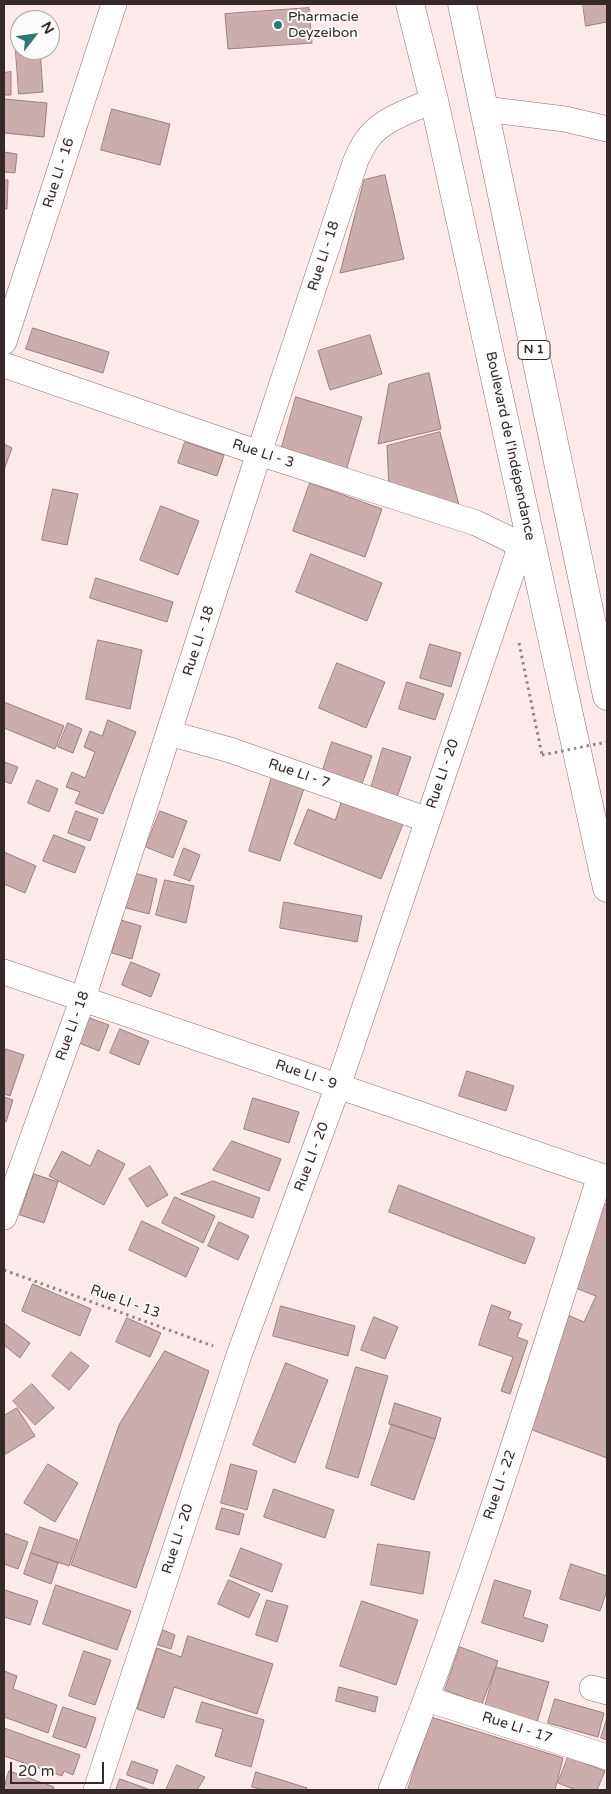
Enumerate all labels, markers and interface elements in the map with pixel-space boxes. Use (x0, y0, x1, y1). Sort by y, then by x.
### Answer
place label: Pharmacie Deyzeibon (288, 9, 359, 41)
north arrow (10, 10, 60, 60)
text: N (37, 19, 58, 37)
marker: Pharmacie Deyzeibon (272, 19, 284, 31)
street label: Rue LI - 16 (40, 136, 78, 210)
street label: Rue LI - 18 (305, 219, 343, 293)
road number: N 1 (518, 340, 550, 360)
street label: Boulevard de l'Indépendance (482, 350, 538, 542)
street label: Rue LI - 3 (230, 436, 296, 472)
street label: Rue LI - 18 (180, 604, 218, 678)
street label: Rue LI - 20 (423, 737, 463, 811)
street label: Rue LI - 7 (266, 756, 332, 792)
street label: Rue LI - 18 (53, 989, 93, 1063)
street label: Rue LI - 9 (273, 1057, 339, 1093)
street label: Rue LI - 20 (291, 1120, 333, 1194)
street label: Rue LI - 13 (88, 1282, 162, 1322)
street label: Rue LI - 22 (480, 1448, 520, 1522)
street label: Rue LI - 20 (159, 1502, 197, 1576)
street label: Rue LI - 17 (480, 1709, 554, 1747)
scale bar (12, 1752, 106, 1784)
text: 20 m (18, 1762, 55, 1780)

